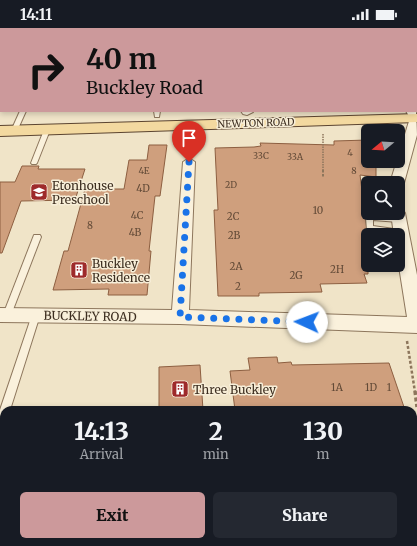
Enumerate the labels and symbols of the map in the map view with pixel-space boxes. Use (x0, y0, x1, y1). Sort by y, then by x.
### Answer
street label: NEWTON ROAD (217, 115, 295, 131)
pin (172, 121, 206, 162)
north arrow (361, 124, 405, 168)
house number: 4 (347, 147, 353, 158)
house number: 33C (253, 150, 269, 161)
house number: 33A (287, 151, 304, 162)
house number: 4E (139, 165, 150, 176)
house number: 8 (351, 165, 357, 176)
place label: Etonhouse Preschool (52, 178, 113, 207)
house number: 2D (225, 179, 237, 190)
school or university icon: Etonhouse Preschool (29, 182, 49, 202)
house number: 4D (136, 182, 150, 195)
house number: 10 (313, 204, 323, 217)
house number: 4C (131, 209, 144, 222)
house number: 2C (227, 210, 240, 223)
house number: 8 (87, 219, 93, 232)
house number: 4B (129, 226, 142, 239)
house number: 2B (228, 229, 241, 242)
place label: Buckley Residence (92, 256, 150, 285)
building icon: Buckley Residence (69, 260, 89, 280)
house number: 2A (229, 260, 243, 273)
house number: 2H (330, 263, 344, 276)
house number: 2G (289, 269, 303, 282)
house number: 2 (235, 280, 241, 293)
position arrow (286, 301, 328, 343)
street label: BUCKLEY ROAD (43, 308, 137, 324)
building icon: Three Buckley (170, 379, 190, 399)
house number: 1A (331, 381, 344, 394)
house number: 1D (365, 381, 377, 394)
house number: 1 (387, 381, 392, 394)
place label: Three Buckley (193, 382, 276, 397)

